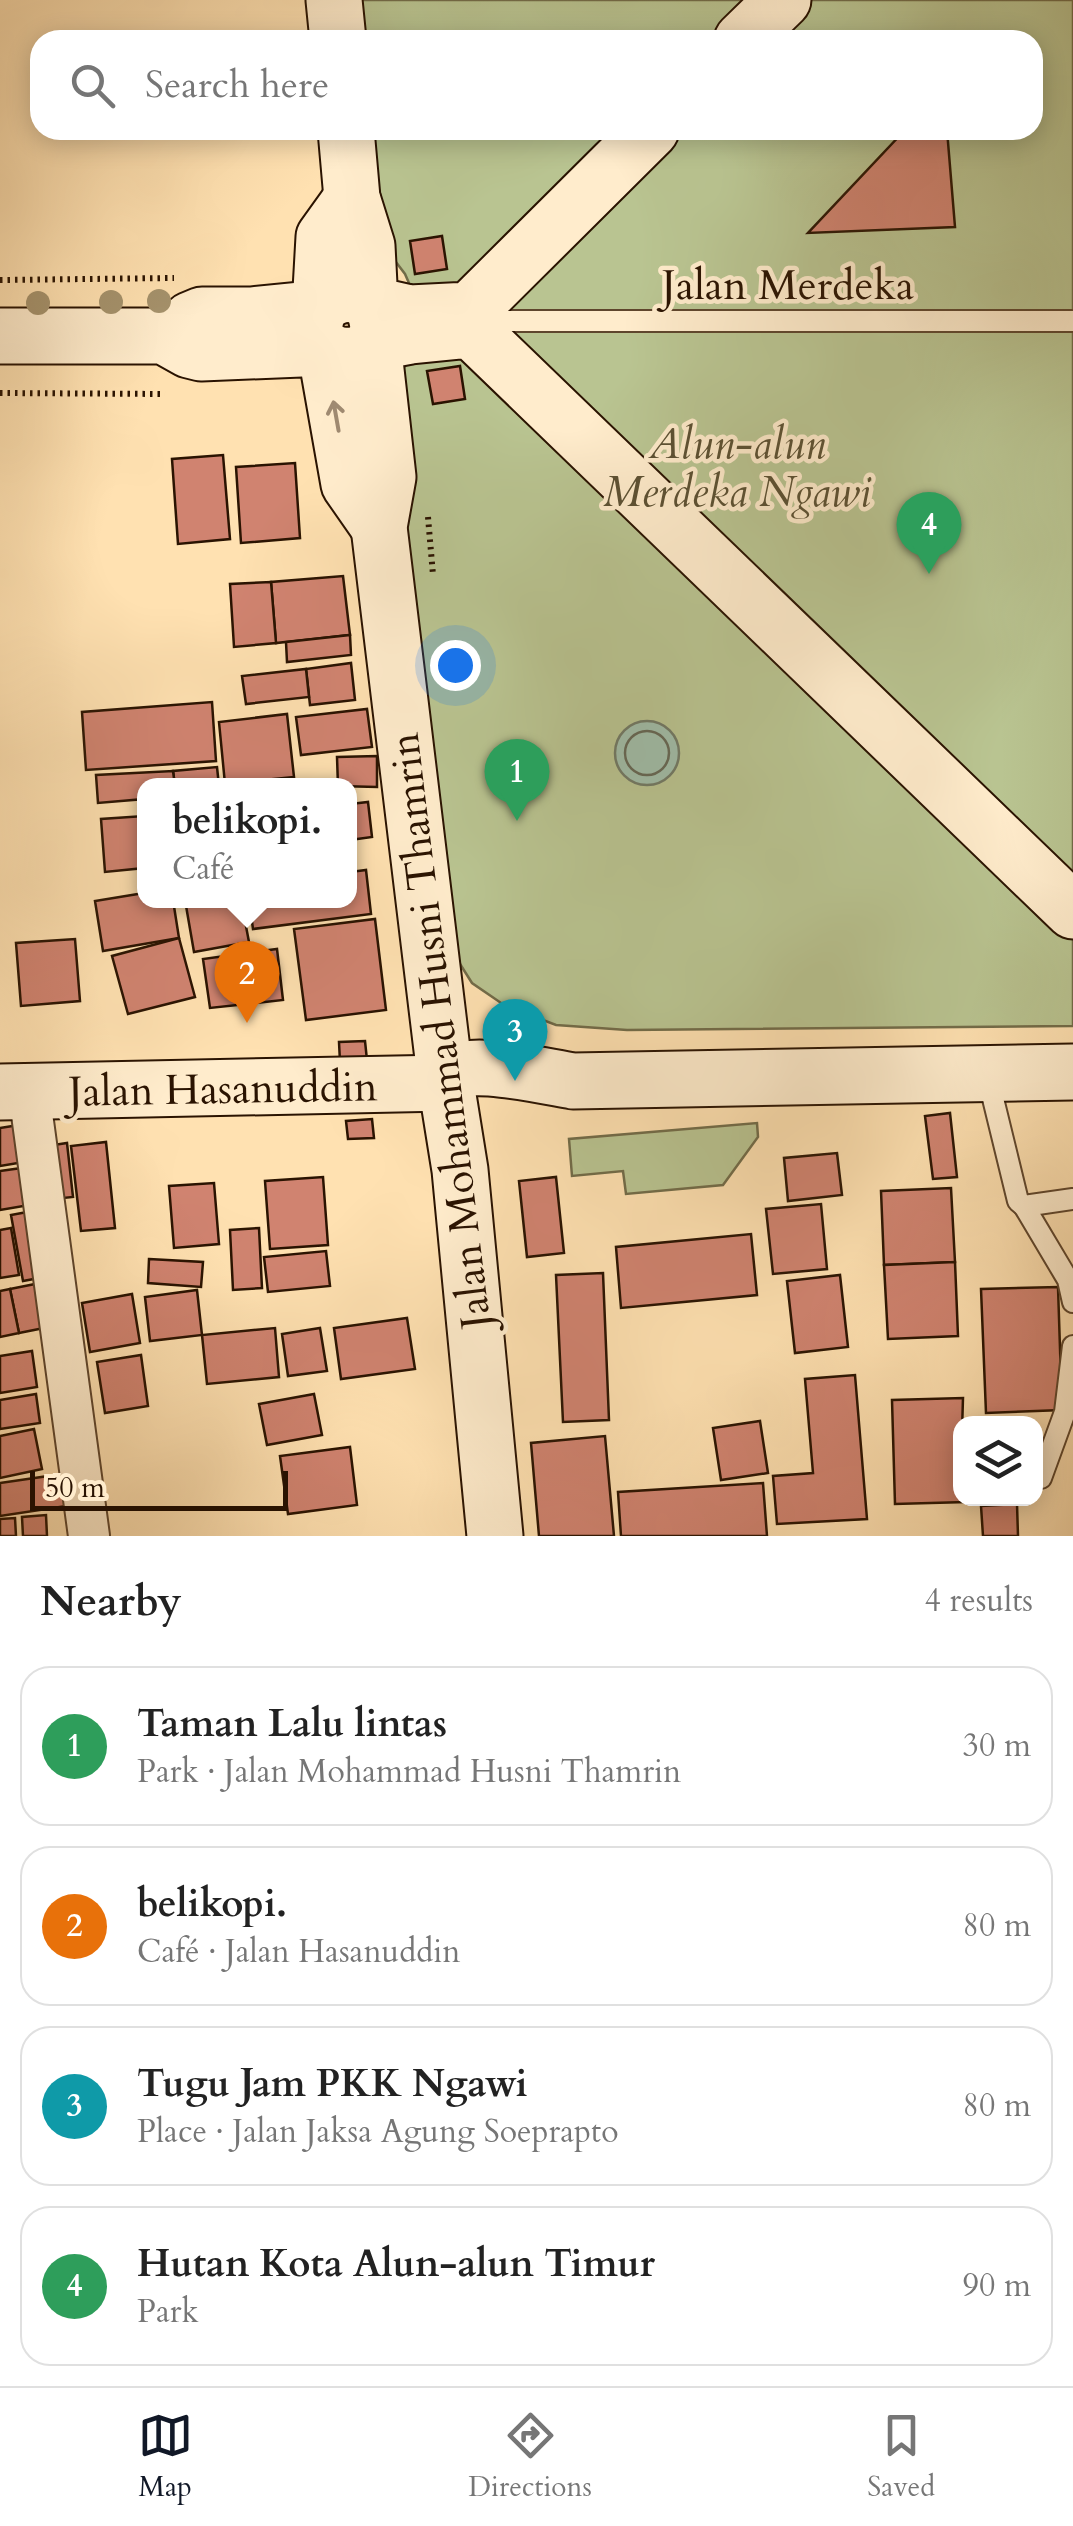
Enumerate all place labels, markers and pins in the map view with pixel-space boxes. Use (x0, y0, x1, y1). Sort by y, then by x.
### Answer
pin: 4 (896, 492, 962, 574)
pin: 1 (484, 738, 550, 821)
pin: 2 (214, 940, 280, 1023)
pin: 3 (482, 998, 548, 1081)

